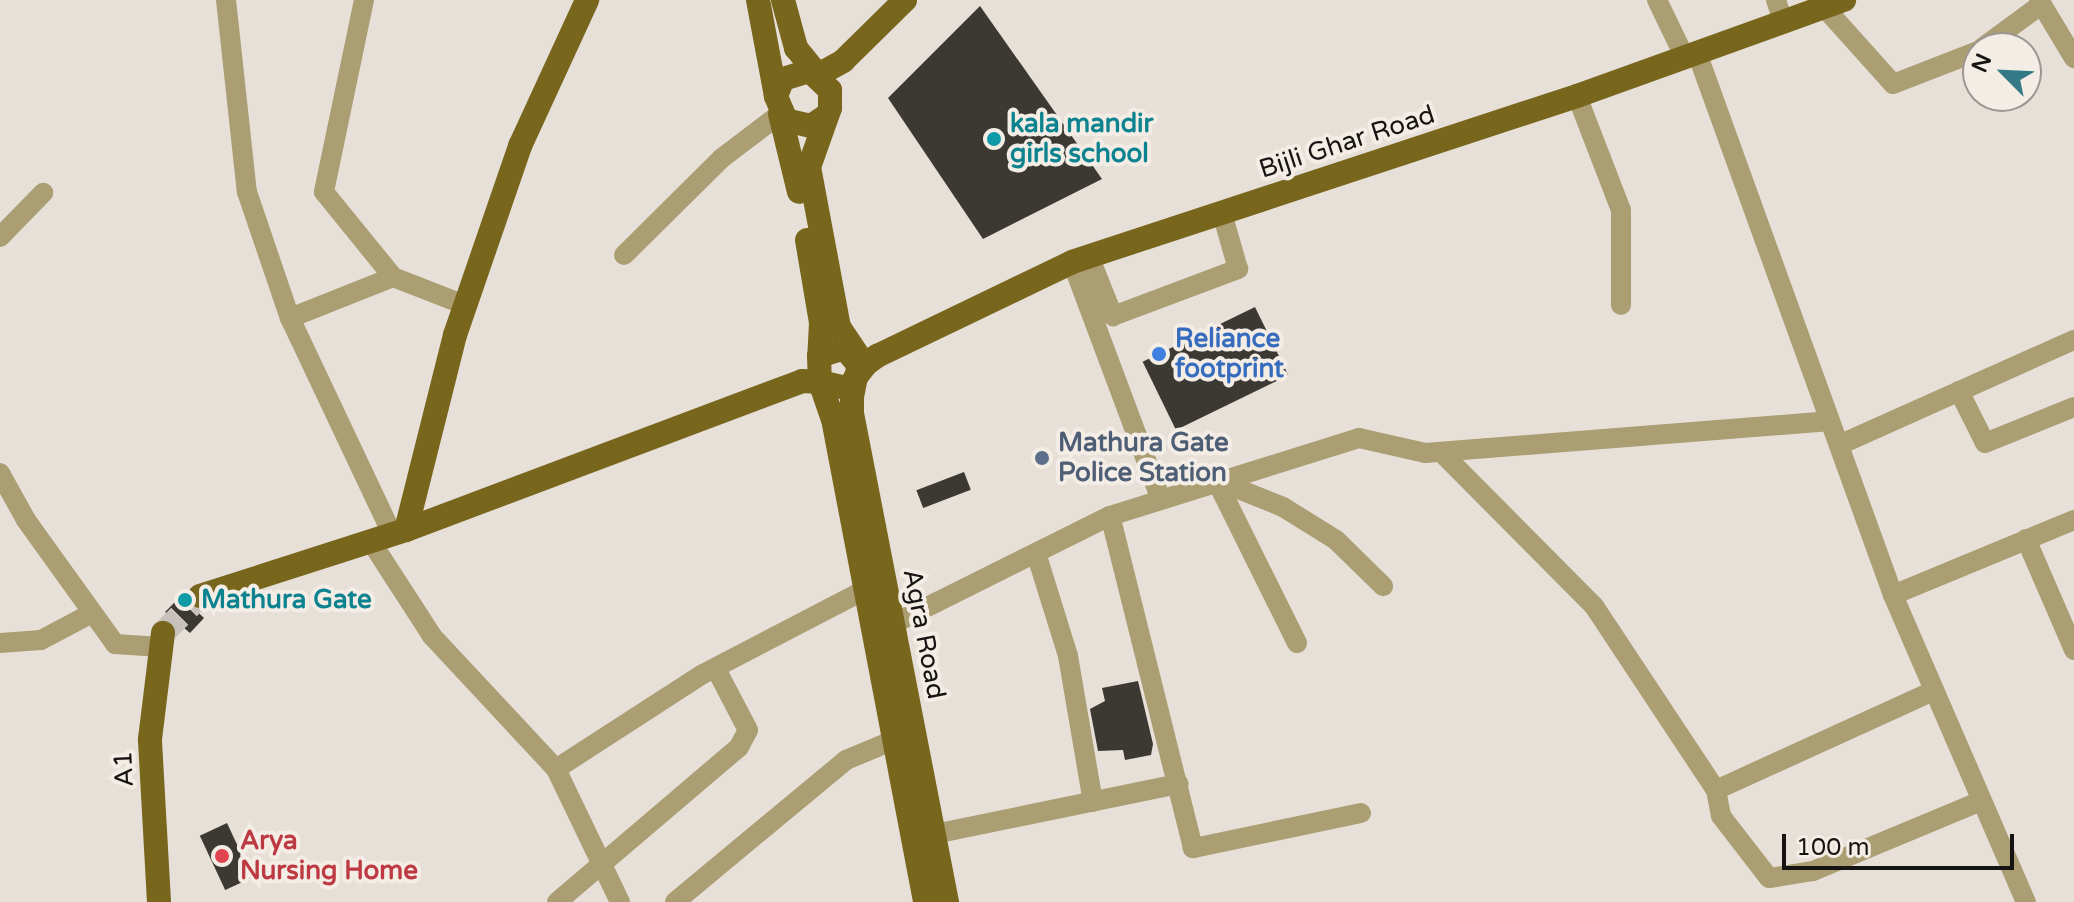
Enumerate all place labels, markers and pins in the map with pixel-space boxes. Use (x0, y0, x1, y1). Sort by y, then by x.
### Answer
place label: kala mandir girls school (1010, 108, 1154, 170)
marker: kala mandir girls school (985, 130, 1003, 148)
place label: Reliance footprint (1175, 323, 1284, 384)
marker: Reliance footprint (1150, 345, 1168, 363)
place label: Mathura Gate Police Station (1058, 427, 1229, 488)
marker: Mathura Gate Police Station (1033, 449, 1051, 467)
place label: Mathura Gate (201, 584, 372, 616)
marker: Mathura Gate (176, 591, 194, 609)
place label: Arya Nursing Home (240, 825, 418, 886)
marker: Arya Nursing Home (211, 845, 233, 867)

